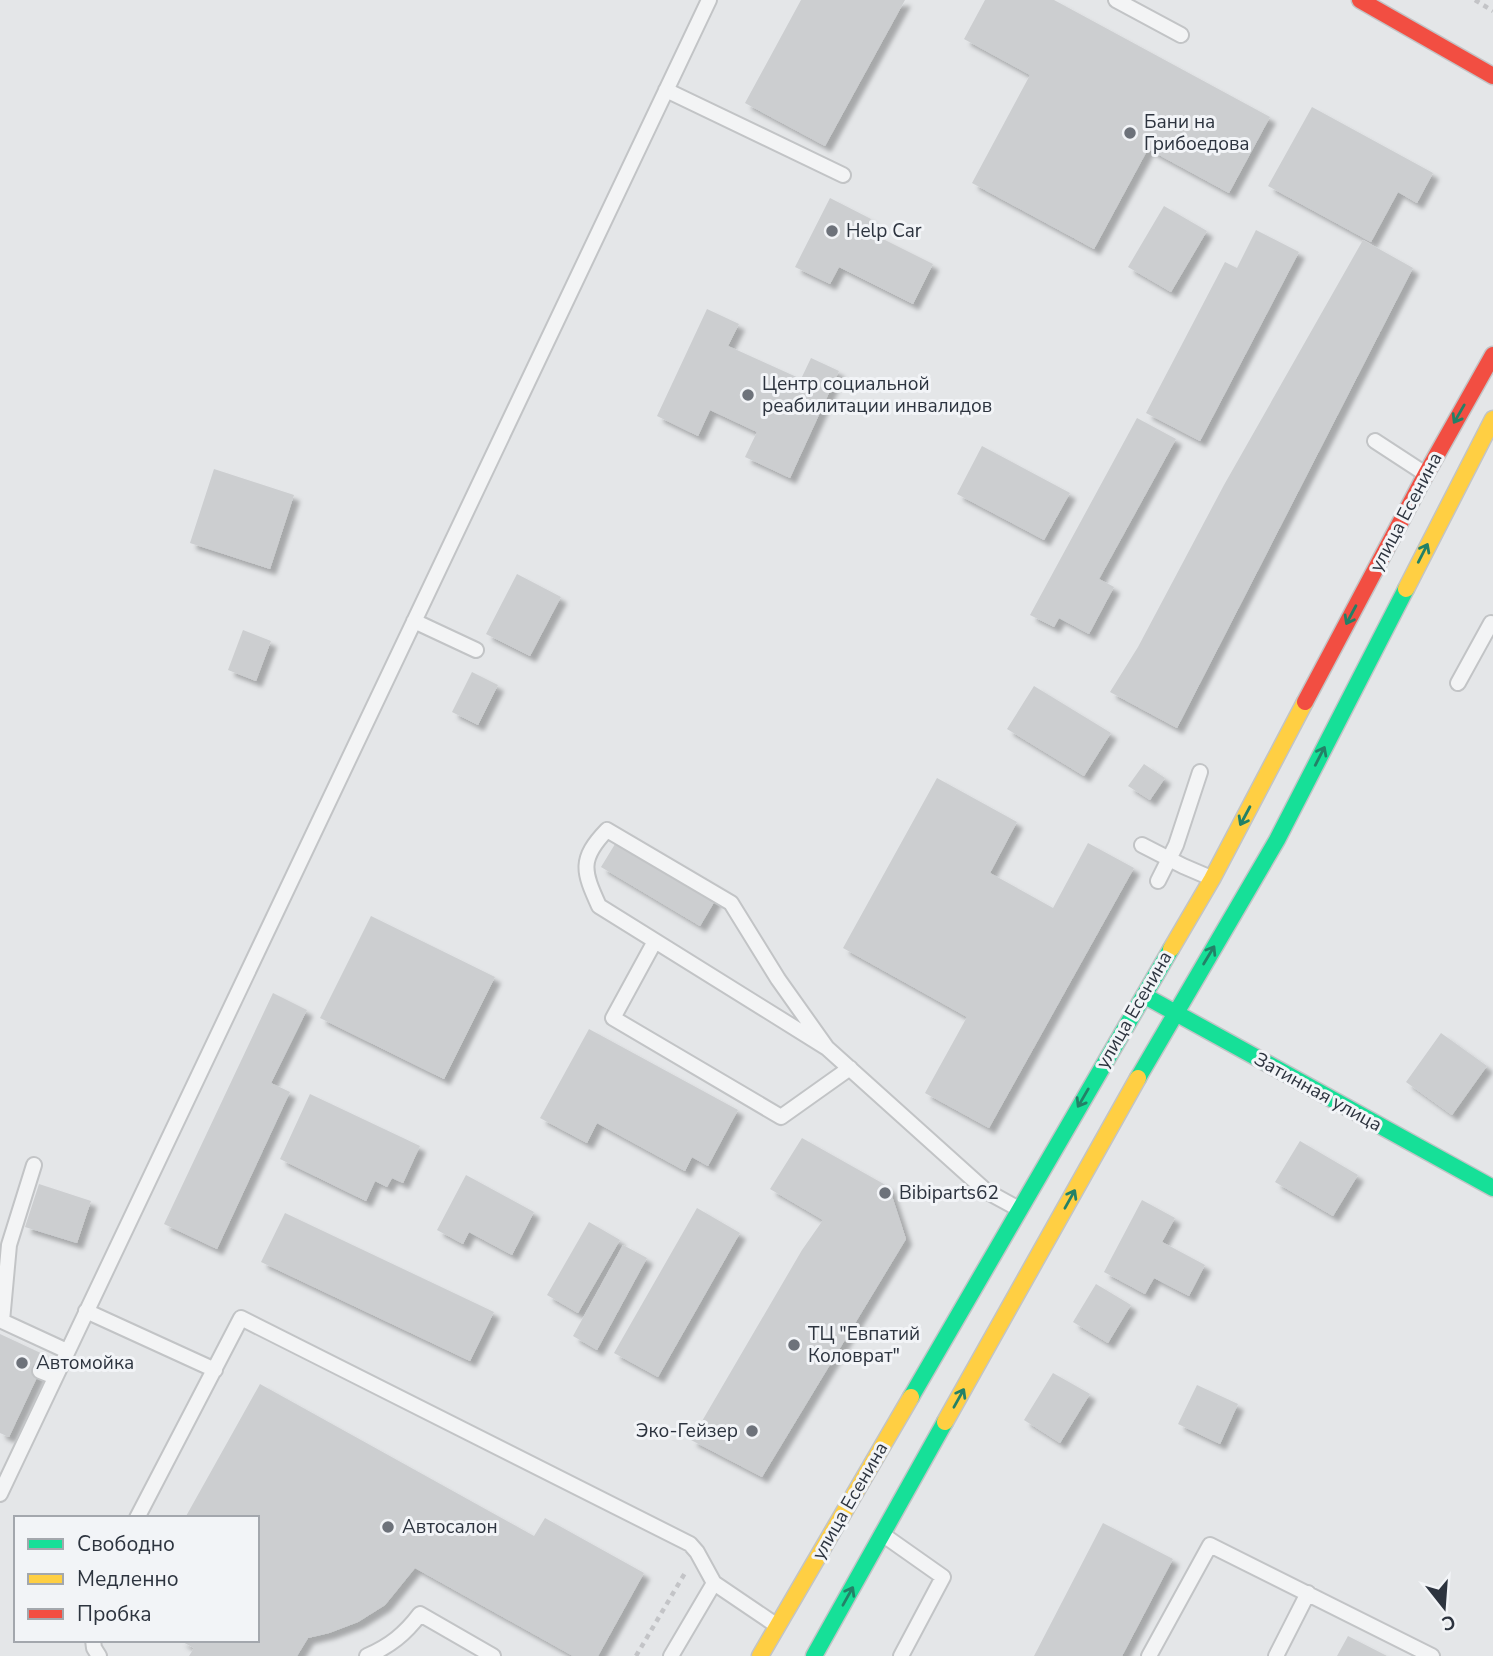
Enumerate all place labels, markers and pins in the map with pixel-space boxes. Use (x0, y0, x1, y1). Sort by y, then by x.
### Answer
place label: Бани на Грибоедова (1144, 109, 1250, 157)
marker: Бани на Грибоедова (1122, 125, 1138, 141)
place label: Help Car (846, 218, 922, 244)
marker: Help Car (824, 223, 840, 239)
place label: Центр социальной реабилитации инвалидов (762, 371, 992, 419)
marker: Центр социальной реабилитации инвалидов (740, 387, 756, 403)
place label: Bibiparts62 (899, 1180, 999, 1206)
marker: Bibiparts62 (877, 1185, 893, 1201)
place label: ТЦ "Евпатий Коловрат" (808, 1321, 920, 1369)
marker: ТЦ "Евпатий Коловрат" (786, 1337, 802, 1353)
place label: Автомойка (36, 1350, 134, 1376)
marker: Автомойка (14, 1355, 30, 1371)
place label: Эко-Гейзер (636, 1418, 738, 1444)
marker: Эко-Гейзер (744, 1423, 760, 1439)
place label: Автосалон (402, 1514, 498, 1540)
marker: Автосалон (380, 1519, 396, 1535)

